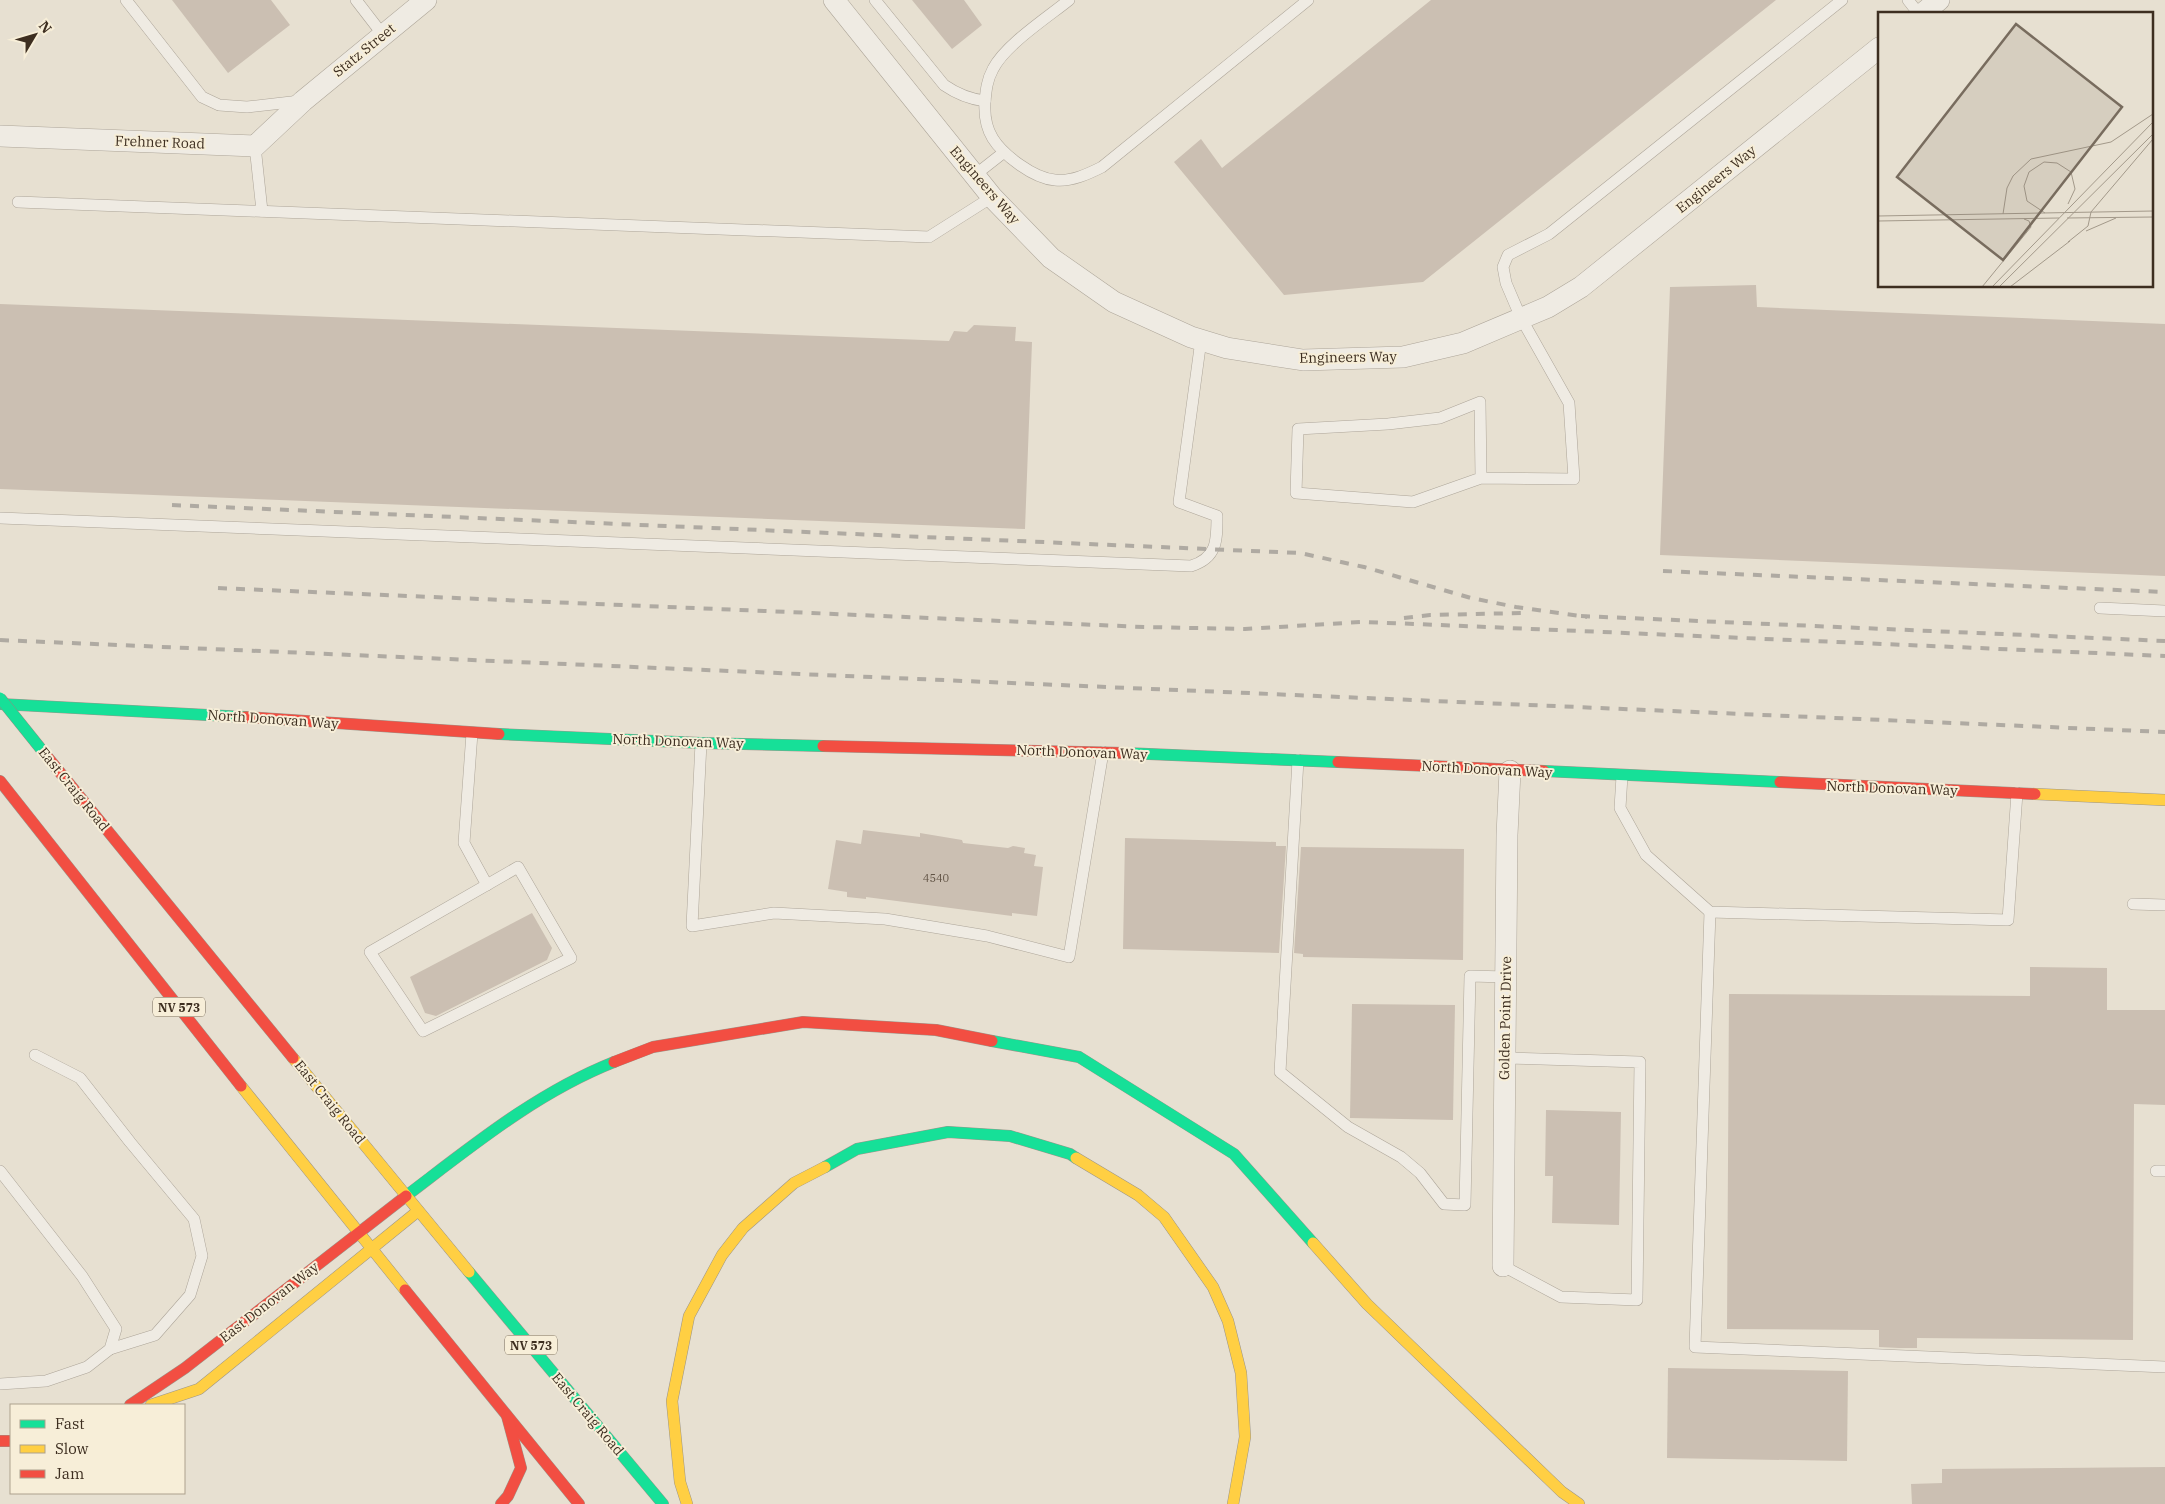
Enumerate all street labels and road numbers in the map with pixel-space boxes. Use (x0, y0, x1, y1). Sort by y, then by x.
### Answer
street label: Statz Street (329, 19, 399, 81)
street label: Frehner Road (115, 131, 206, 153)
street label: Engineers Way (1672, 141, 1760, 217)
street label: Engineers Way (946, 142, 1024, 228)
street label: Engineers Way (1299, 347, 1398, 367)
street label: North Donovan Way (207, 705, 340, 733)
street label: North Donovan Way (612, 730, 744, 752)
street label: North Donovan Way (1016, 741, 1148, 763)
street label: East Craig Road (35, 743, 114, 835)
street label: North Donovan Way (1421, 757, 1554, 781)
street label: North Donovan Way (1826, 777, 1958, 799)
street label: Golden Point Drive (1495, 956, 1515, 1080)
road number: NV 573 (153, 998, 205, 1016)
street label: East Craig Road (291, 1056, 370, 1148)
street label: East Donovan Way (216, 1257, 323, 1346)
road number: NV 573 (505, 1336, 557, 1354)
street label: East Craig Road (548, 1369, 628, 1460)

